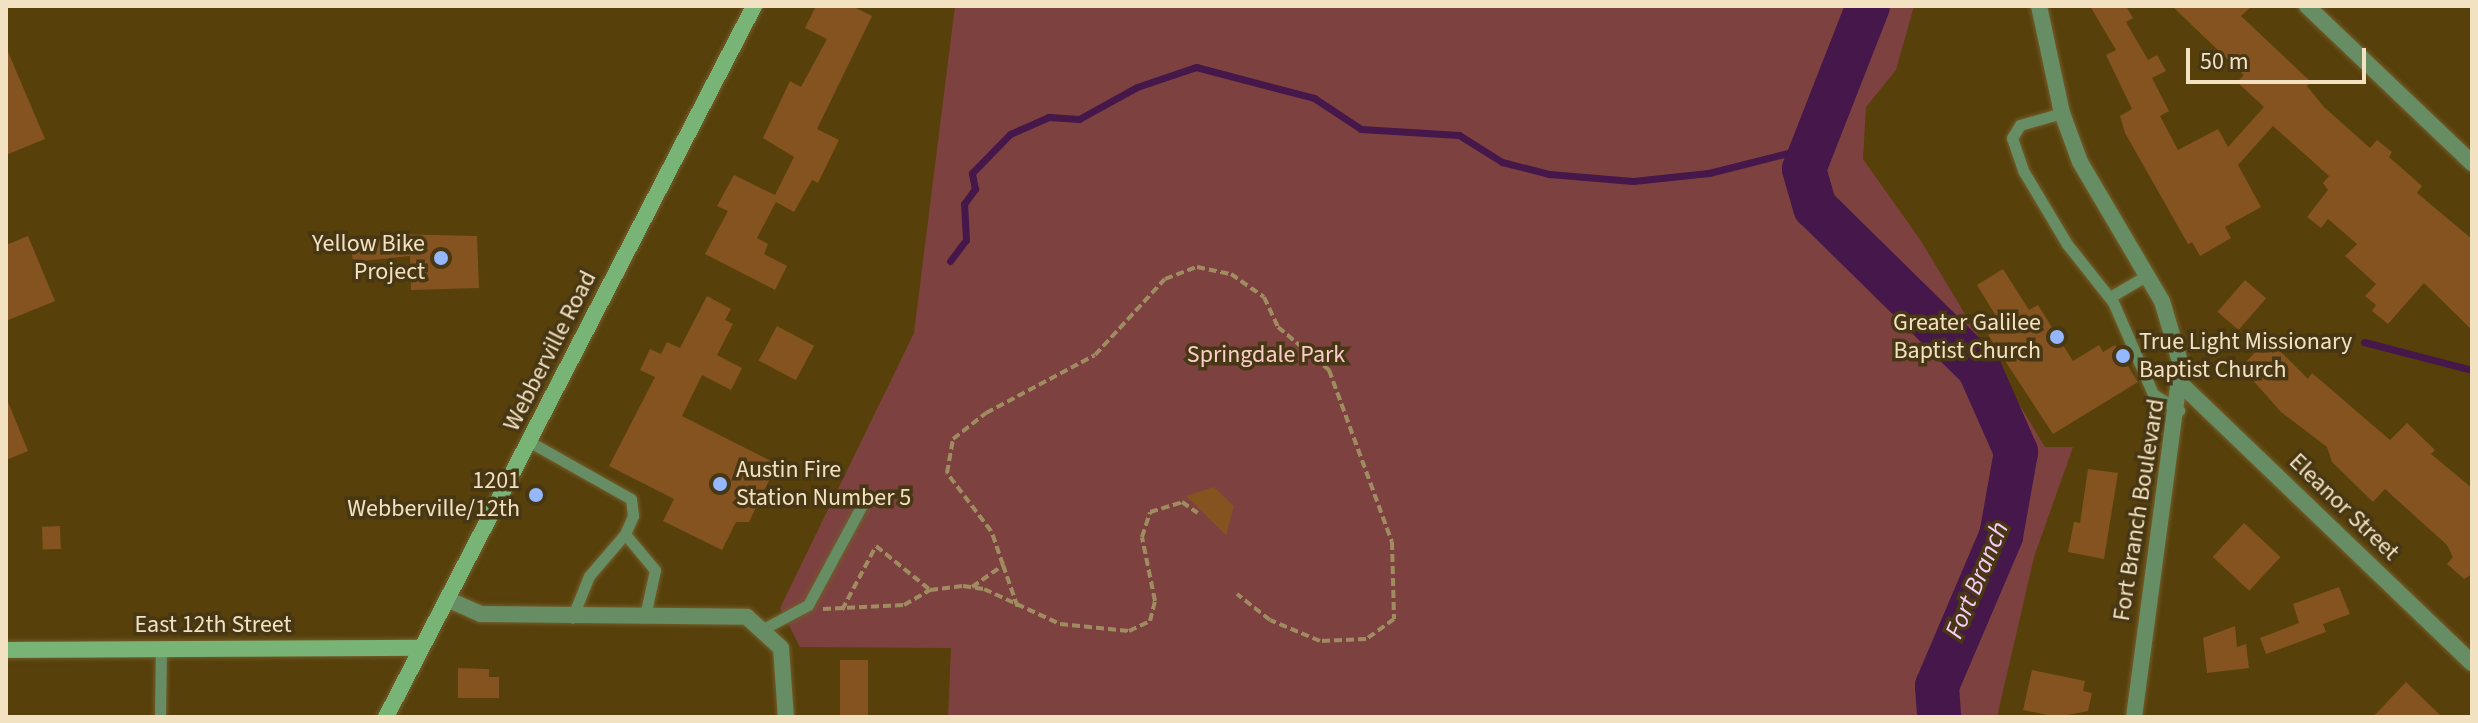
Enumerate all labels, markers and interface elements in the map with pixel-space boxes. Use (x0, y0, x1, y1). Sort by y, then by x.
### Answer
scale bar (2190, 32, 2370, 82)
text: 50 m (2200, 44, 2249, 79)
place label: Yellow Bike Project (312, 230, 425, 286)
marker: Yellow Bike Project (432, 249, 450, 267)
street label: Webberville Road (497, 266, 603, 436)
place label: Greater Galilee Baptist Church (1893, 309, 2041, 365)
marker: Greater Galilee Baptist Church (2048, 328, 2066, 346)
place label: True Light Missionary Baptist Church (2139, 328, 2352, 384)
park label: Springdale Park (1187, 341, 1345, 369)
marker: True Light Missionary Baptist Church (2114, 347, 2132, 365)
street label: Fort Branch Boulevard (2107, 397, 2171, 623)
street label: Eleanor Street (2283, 447, 2405, 567)
place label: Austin Fire Station Number 5 (736, 456, 911, 512)
place label: 1201 Webberville/12th (347, 467, 520, 523)
marker: Austin Fire Station Number 5 (711, 475, 729, 493)
marker: 1201 Webberville/12th (527, 486, 545, 504)
water label: Fort Branch (1938, 517, 2016, 643)
street label: East 12th Street (134, 611, 292, 639)

